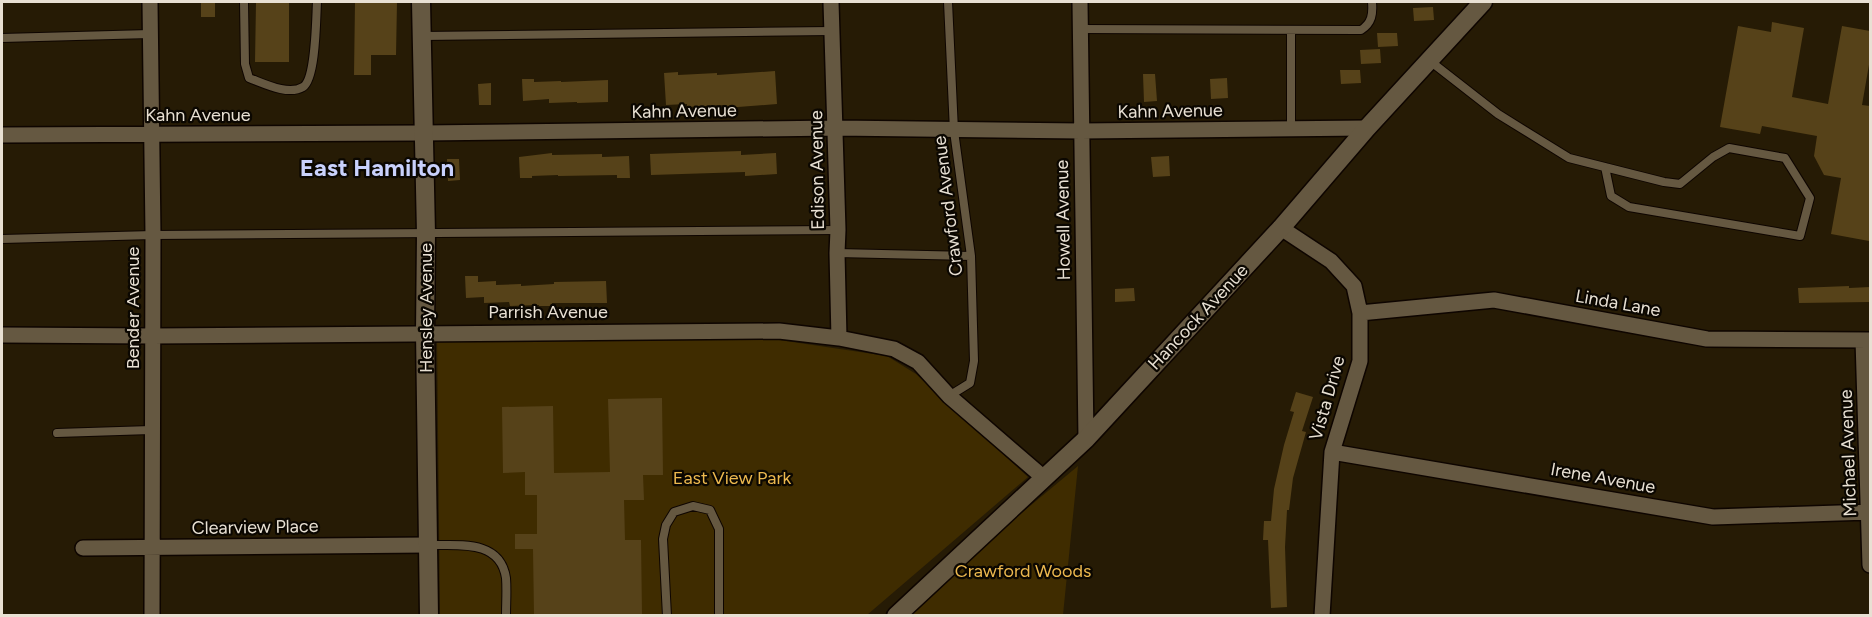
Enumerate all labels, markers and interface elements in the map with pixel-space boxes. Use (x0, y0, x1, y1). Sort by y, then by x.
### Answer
street label: Kahn Avenue (631, 99, 737, 123)
street label: Kahn Avenue (1117, 99, 1223, 123)
street label: Kahn Avenue (145, 104, 251, 126)
street label: Edison Avenue (805, 110, 829, 230)
street label: Crawford Avenue (928, 134, 968, 277)
district label: East Hamilton (300, 153, 454, 182)
street label: Howell Avenue (1051, 159, 1075, 281)
street label: Hensley Avenue (415, 243, 437, 373)
street label: Bender Avenue (122, 247, 144, 369)
street label: Hancock Avenue (1143, 259, 1253, 374)
street label: Linda Lane (1574, 285, 1663, 321)
street label: Parrish Avenue (488, 301, 608, 323)
street label: Vista Drive (1304, 353, 1350, 443)
street label: Michael Avenue (1835, 389, 1861, 517)
street label: Irene Avenue (1549, 458, 1657, 498)
park label: East View Park (673, 467, 792, 489)
street label: Clearview Place (191, 515, 319, 539)
park label: Crawford Woods (955, 560, 1091, 582)

